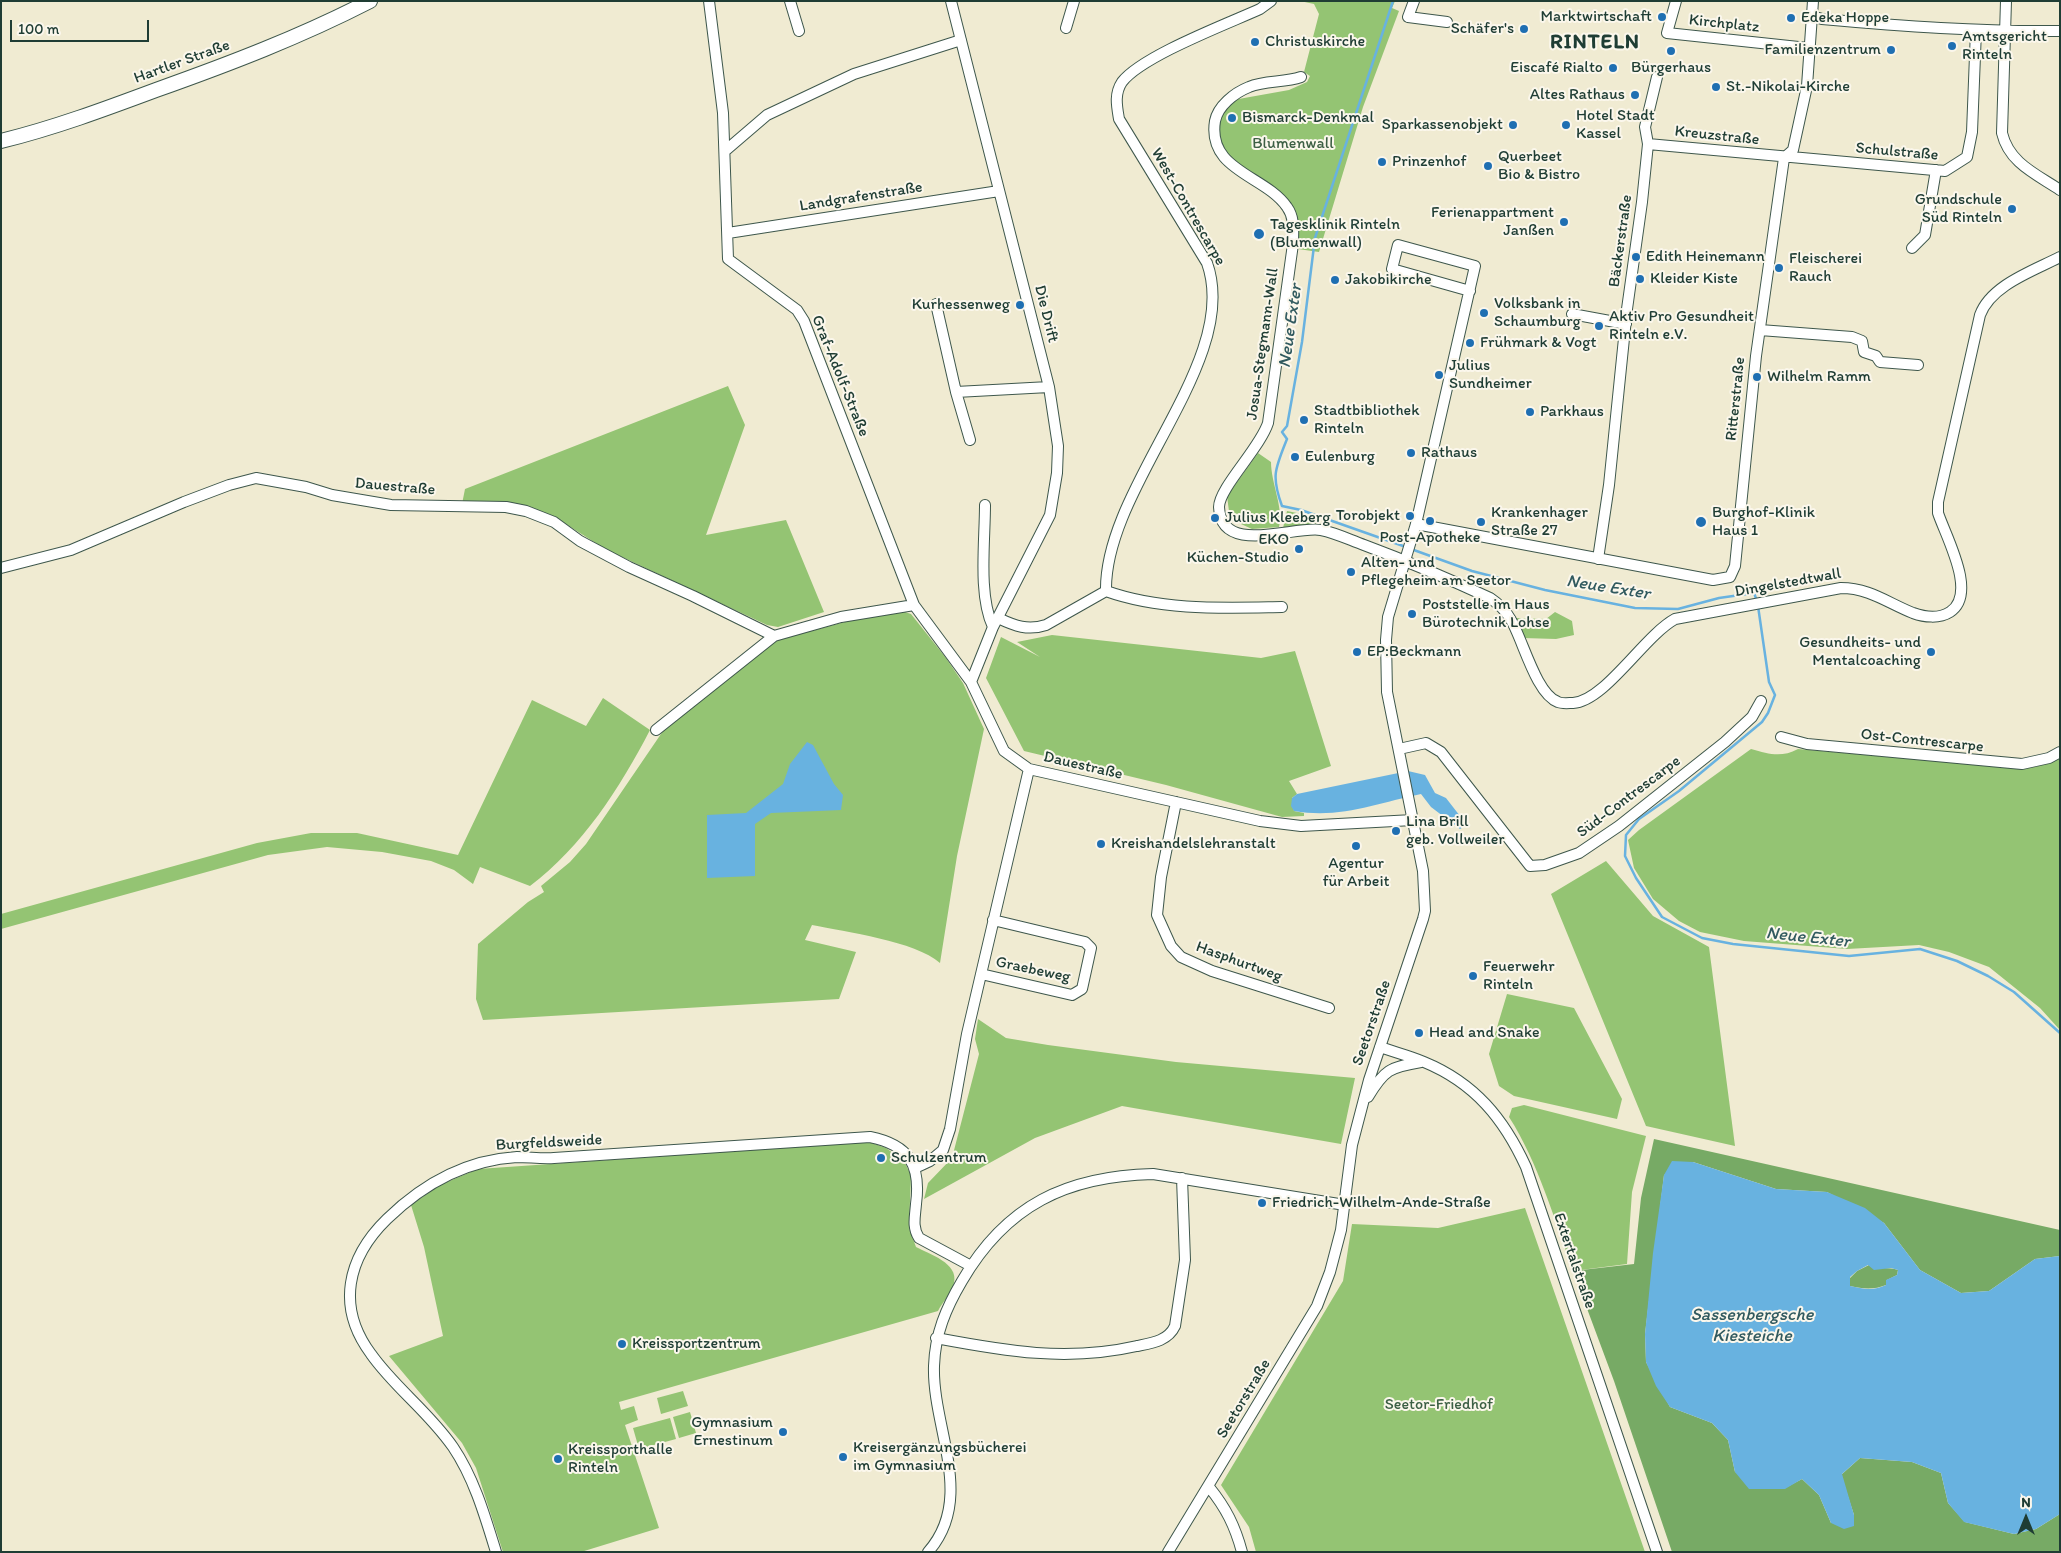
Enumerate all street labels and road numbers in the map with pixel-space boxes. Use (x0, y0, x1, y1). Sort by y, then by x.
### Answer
street label: Kirchplatz (1688, 11, 1760, 37)
street label: Hartler Straße (131, 36, 233, 88)
street label: Kreuzstraße (1674, 122, 1760, 150)
street label: Schulstraße (1855, 139, 1939, 165)
street label: West-Contrescarpe (1147, 145, 1229, 269)
street label: Landgrafenstraße (798, 178, 924, 216)
street label: Bäckerstraße (1605, 194, 1637, 288)
street label: Josua-Stegmann-Wall (1243, 267, 1283, 421)
street label: Die Drift (1030, 283, 1062, 345)
street label: Graf-Adolf-Straße (807, 312, 873, 440)
street label: Ritterstraße (1722, 356, 1750, 442)
street label: Dauestraße (354, 474, 436, 500)
street label: Dingelstedtwall (1733, 564, 1843, 602)
street label: Ost-Contrescarpe (1860, 725, 1984, 757)
street label: Dauestraße (1042, 748, 1124, 784)
street label: Süd-Contrescarpe (1573, 752, 1685, 842)
street label: Hasphurtweg (1193, 937, 1285, 987)
street label: Graebeweg (994, 953, 1072, 987)
street label: Seetorstraße (1348, 978, 1396, 1068)
street label: Burgfeldsweide (495, 1131, 603, 1155)
street label: Extertalstraße (1549, 1211, 1599, 1311)
street label: Seetorstraße (1213, 1356, 1275, 1442)

